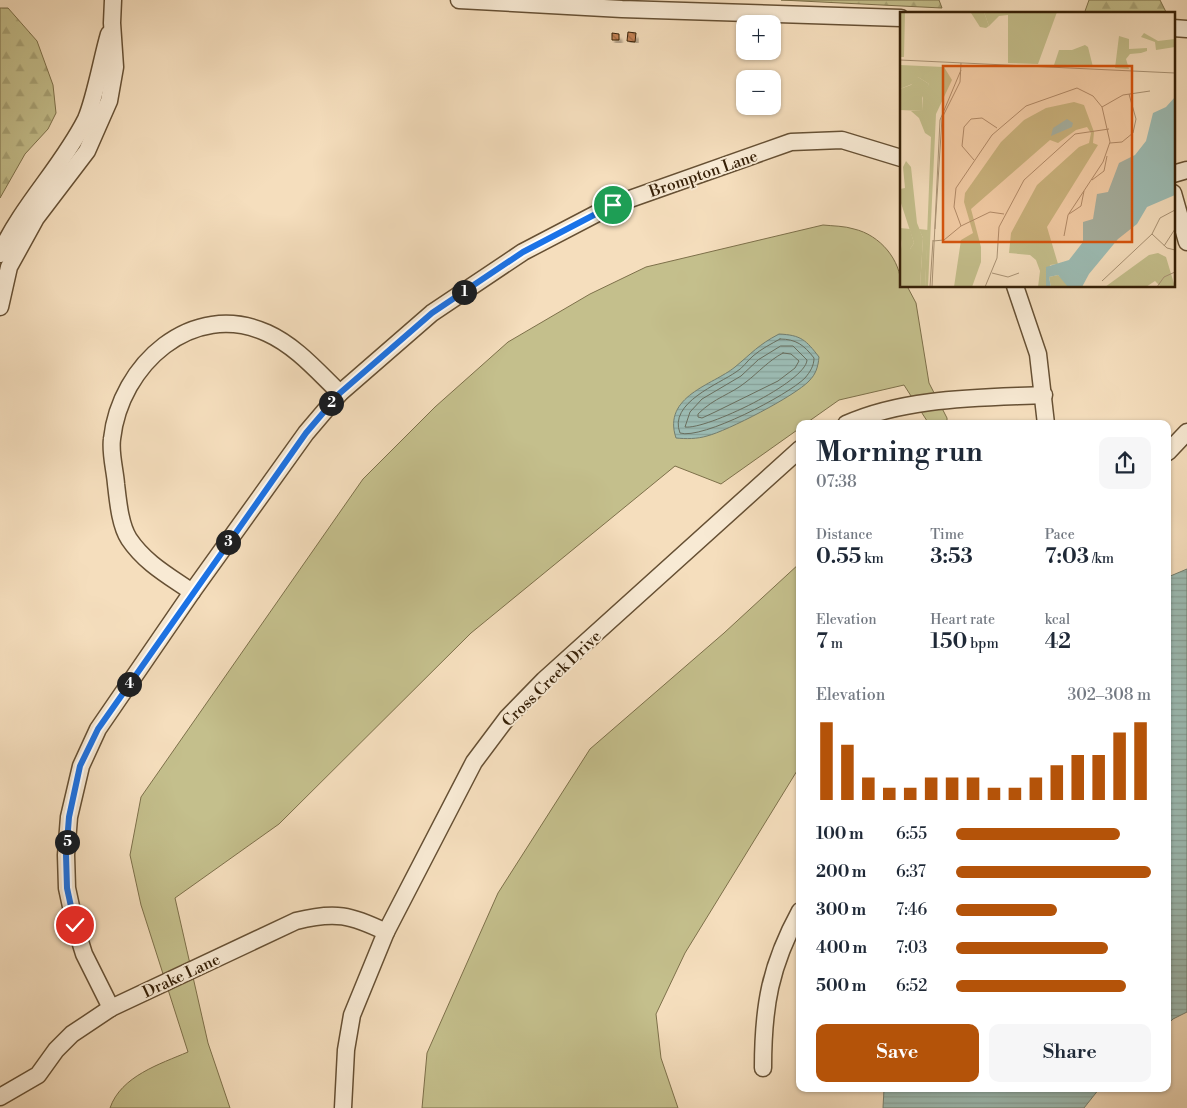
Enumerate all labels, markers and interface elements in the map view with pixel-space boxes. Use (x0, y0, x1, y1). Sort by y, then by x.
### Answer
inset map (900, 12, 1174, 288)
map controls (736, 15, 781, 115)
button: + (736, 15, 781, 60)
button: − (736, 70, 781, 115)
street label: Brompton Lane (645, 146, 760, 202)
pin (592, 184, 634, 226)
icon: arrive (599, 191, 627, 219)
pin: 1 (452, 280, 476, 304)
text: 1 (461, 283, 468, 301)
pin: 2 (318, 390, 344, 416)
text: 2 (327, 394, 336, 412)
text: Morning run (816, 435, 983, 470)
button: share (1099, 437, 1151, 489)
text: 07:38 (816, 472, 857, 492)
text: Distance (816, 526, 873, 544)
text: Time (930, 526, 964, 544)
text: Pace (1045, 526, 1075, 544)
pin: 3 (216, 530, 240, 554)
text: 3 (224, 533, 233, 551)
text: 0.55 (816, 544, 861, 570)
text: 3:53 (930, 544, 973, 570)
text: 7:03 (1045, 544, 1089, 570)
text: km (861, 550, 884, 568)
text: /km (1089, 550, 1114, 568)
text: Elevation (816, 611, 877, 629)
text: Heart rate (930, 611, 995, 629)
text: kcal (1045, 611, 1070, 629)
street label: Cross Creek Drive (498, 626, 606, 731)
text: 7 (816, 629, 828, 655)
text: 150 (930, 629, 967, 655)
text: 42 (1045, 629, 1071, 655)
text: m (828, 635, 843, 653)
text: bpm (967, 635, 999, 653)
pin: 4 (116, 672, 142, 696)
text: 4 (125, 675, 134, 693)
text: Elevation (816, 685, 885, 705)
text: 302–308 m (1068, 685, 1151, 705)
text: 100 m (816, 824, 864, 844)
text: 6:55 (896, 824, 927, 844)
pin: 5 (54, 830, 80, 854)
text: 5 (63, 833, 72, 851)
text: 200 m (816, 862, 866, 882)
text: 6:37 (896, 862, 926, 882)
text: 300 m (816, 900, 866, 920)
text: 7:46 (896, 900, 927, 920)
pin (54, 904, 96, 946)
icon: check (61, 911, 89, 939)
text: 400 m (816, 938, 867, 958)
text: 7:03 (896, 938, 927, 958)
street label: Drake Lane (139, 949, 223, 1003)
text: 500 m (816, 976, 866, 996)
text: 6:52 (896, 976, 927, 996)
button: Save (816, 1024, 979, 1082)
button: Share (989, 1024, 1151, 1082)

